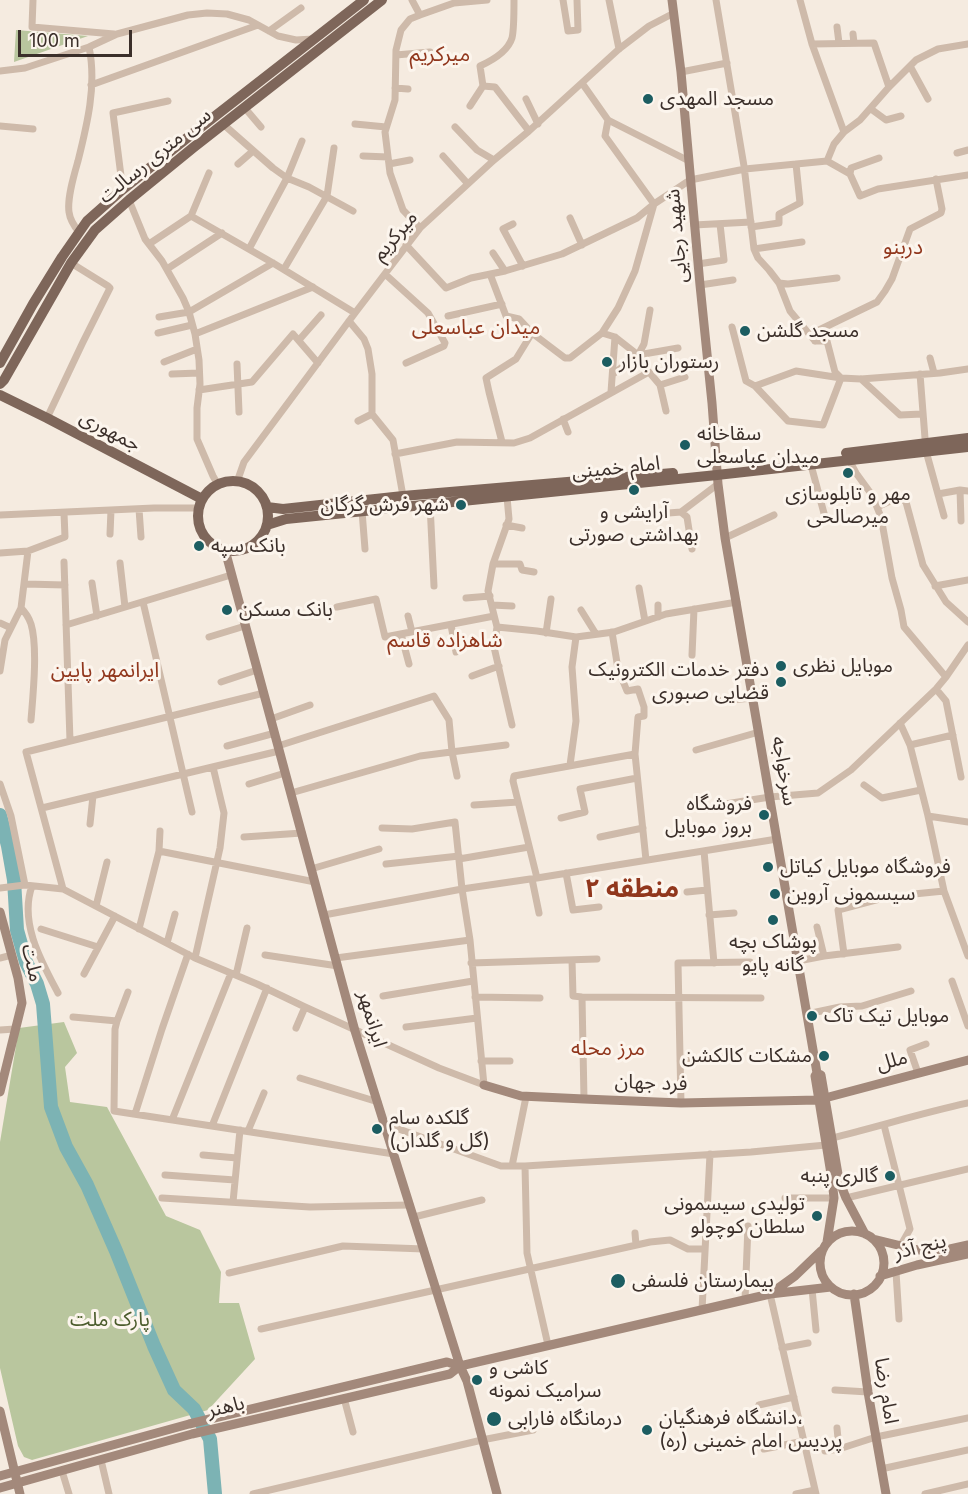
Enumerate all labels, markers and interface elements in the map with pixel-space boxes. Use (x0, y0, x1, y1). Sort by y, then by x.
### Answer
scale bar (21, 18, 135, 56)
text: 100 m (29, 30, 80, 51)
district label: میرکریم (410, 42, 470, 68)
place label: مسجد المهدی (660, 87, 774, 111)
marker: مسجد المهدی (641, 92, 655, 106)
street label: سی متری رسالت (94, 103, 216, 209)
street label: شهید رجایی (661, 188, 693, 284)
street label: میرکریم (367, 206, 423, 266)
district label: دربنو (883, 235, 923, 261)
district label: میدان عباسعلی (412, 315, 540, 341)
place label: مسجد گلشن (757, 319, 859, 343)
marker: مسجد گلشن (738, 324, 752, 338)
place label: رستوران بازار (619, 350, 719, 374)
marker: رستوران بازار (600, 355, 614, 369)
street label: جمهوری (75, 405, 145, 457)
place label: سقاخانه میدان عباسعلی (697, 422, 819, 469)
marker: سقاخانه میدان عباسعلی (678, 438, 692, 452)
street label: امام خمینی (571, 451, 661, 485)
marker: مهر و تابلوسازی میرصالحی (841, 466, 855, 480)
place label: مهر و تابلوسازی میرصالحی (785, 482, 911, 529)
marker: آرایشی و بهداشتی صورتی (627, 483, 641, 497)
place label: شهر فرش گرگان (320, 493, 449, 517)
marker: شهر فرش گرگان (454, 498, 468, 512)
place label: آرایشی و بهداشتی صورتی (569, 500, 699, 547)
place label: بانک سپه (211, 534, 286, 558)
marker: بانک سپه (192, 539, 206, 553)
place label: بانک مسکن (239, 598, 333, 622)
marker: بانک مسکن (220, 603, 234, 617)
district label: شاهزاده قاسم (387, 628, 503, 654)
place label: موبایل نظری (793, 654, 893, 678)
district label: ایرانمهر پایین (51, 658, 159, 684)
place label: دفتر خدمات الکترونیک قضایی صبوری (589, 658, 769, 705)
marker: موبایل نظری (774, 659, 788, 673)
marker: دفتر خدمات الکترونیک قضایی صبوری (774, 675, 788, 689)
street label: سرخواجه (766, 734, 802, 808)
place label: فروشگاه بروز موبایل (665, 792, 752, 839)
marker: فروشگاه بروز موبایل (757, 808, 771, 822)
place label: فروشگاه موبایل کیاتل (780, 855, 951, 879)
marker: فروشگاه موبایل کیاتل (761, 860, 775, 874)
district label: منطقه ۲ (585, 873, 679, 905)
place label: سیسمونی آروین (787, 882, 915, 906)
marker: سیسمونی آروین (768, 887, 782, 901)
marker: پوشاک بچه گانه پایو (766, 913, 780, 927)
place label: پوشاک بچه گانه پایو (729, 930, 817, 977)
street label: ملت (16, 942, 48, 984)
street label: ایرانمهر (352, 988, 392, 1050)
place label: موبایل تیک تاک (824, 1004, 949, 1028)
marker: موبایل تیک تاک (805, 1009, 819, 1023)
district label: مرز محله (571, 1036, 645, 1062)
place label: مشکات کالکشن (682, 1044, 812, 1068)
street label: ملل (874, 1045, 910, 1077)
marker: مشکات کالکشن (817, 1049, 831, 1063)
street label: فرد جهان (614, 1070, 688, 1096)
place label: گلکده سام (گل و گلدان) (389, 1106, 490, 1153)
marker: گلکده سام (گل و گلدان) (370, 1122, 384, 1136)
place label: گالری پنبه (801, 1164, 878, 1188)
marker: گالری پنبه (883, 1169, 897, 1183)
place label: تولیدی سیسمونی سلطان کوچولو (664, 1192, 805, 1239)
marker: تولیدی سیسمونی سلطان کوچولو (810, 1209, 824, 1223)
street label: پنج آذر (891, 1229, 949, 1265)
place label: بیمارستان فلسفی (632, 1269, 774, 1293)
marker: بیمارستان فلسفی (609, 1272, 627, 1290)
park label: پارک ملت (70, 1308, 150, 1332)
place label: کاشی و سرامیک نمونه (489, 1356, 601, 1403)
street label: امام رضا (869, 1356, 903, 1426)
marker: کاشی و سرامیک نمونه (470, 1373, 484, 1387)
street label: باهنر (205, 1391, 247, 1423)
place label: دانشگاه فرهنگیان، پردیس امام خمینی (ره) (659, 1406, 842, 1453)
place label: درمانگاه فارابی (508, 1407, 622, 1431)
marker: درمانگاه فارابی (485, 1410, 503, 1428)
marker: دانشگاه فرهنگیان، پردیس امام خمینی (ره) (640, 1423, 654, 1437)

